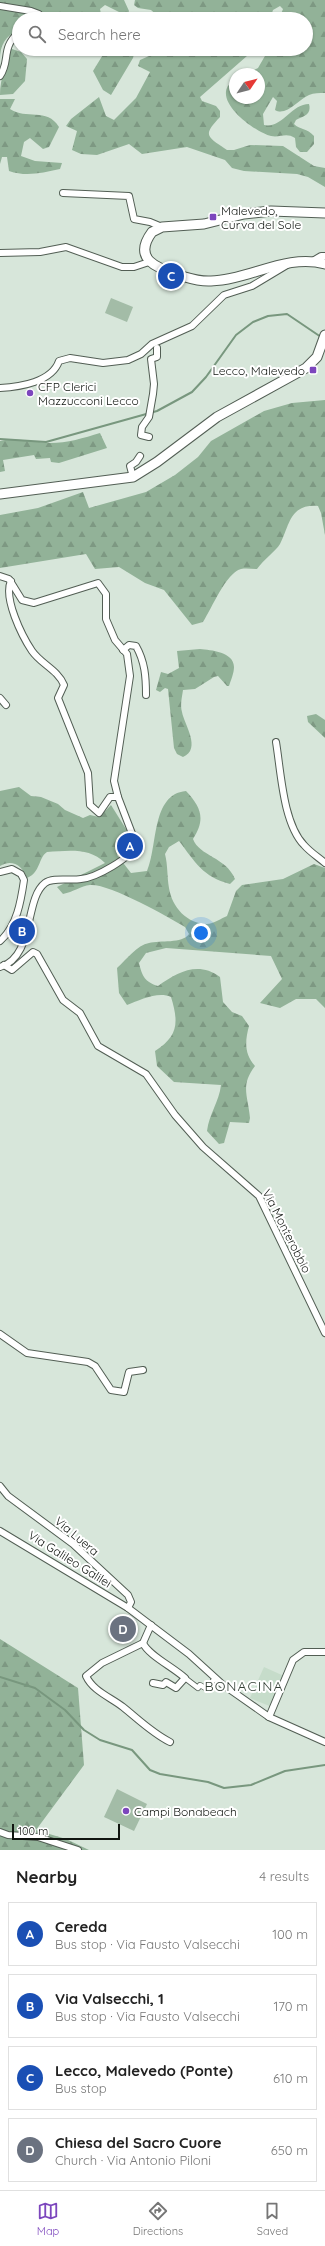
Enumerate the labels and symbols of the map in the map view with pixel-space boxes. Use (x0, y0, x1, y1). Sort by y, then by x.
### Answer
north arrow (229, 68, 265, 104)
place label: Malevedo, Curva del Sole (221, 203, 301, 232)
marker: Malevedo, Curva del Sole (208, 212, 218, 222)
pin: C (158, 261, 184, 291)
place label: Lecco, Malevedo (212, 363, 305, 378)
marker: Lecco, Malevedo (308, 365, 318, 375)
place label: CFP Clerici Mazzucconi Lecco (38, 379, 139, 408)
marker: CFP Clerici Mazzucconi Lecco (25, 388, 35, 398)
pin: A (117, 831, 143, 861)
pin: B (9, 916, 35, 946)
your location (191, 923, 211, 943)
street label: Via Monterobbio (259, 1187, 315, 1275)
street label: Via Luera (52, 1513, 102, 1559)
street label: Via Galileo Galilei (26, 1527, 114, 1591)
pin: D (110, 1614, 136, 1644)
district label: BONACINA (205, 1677, 283, 1695)
place label: Campi Bonabeach (134, 1804, 237, 1819)
marker: Campi Bonabeach (121, 1806, 131, 1816)
scale bar (12, 1822, 120, 1841)

